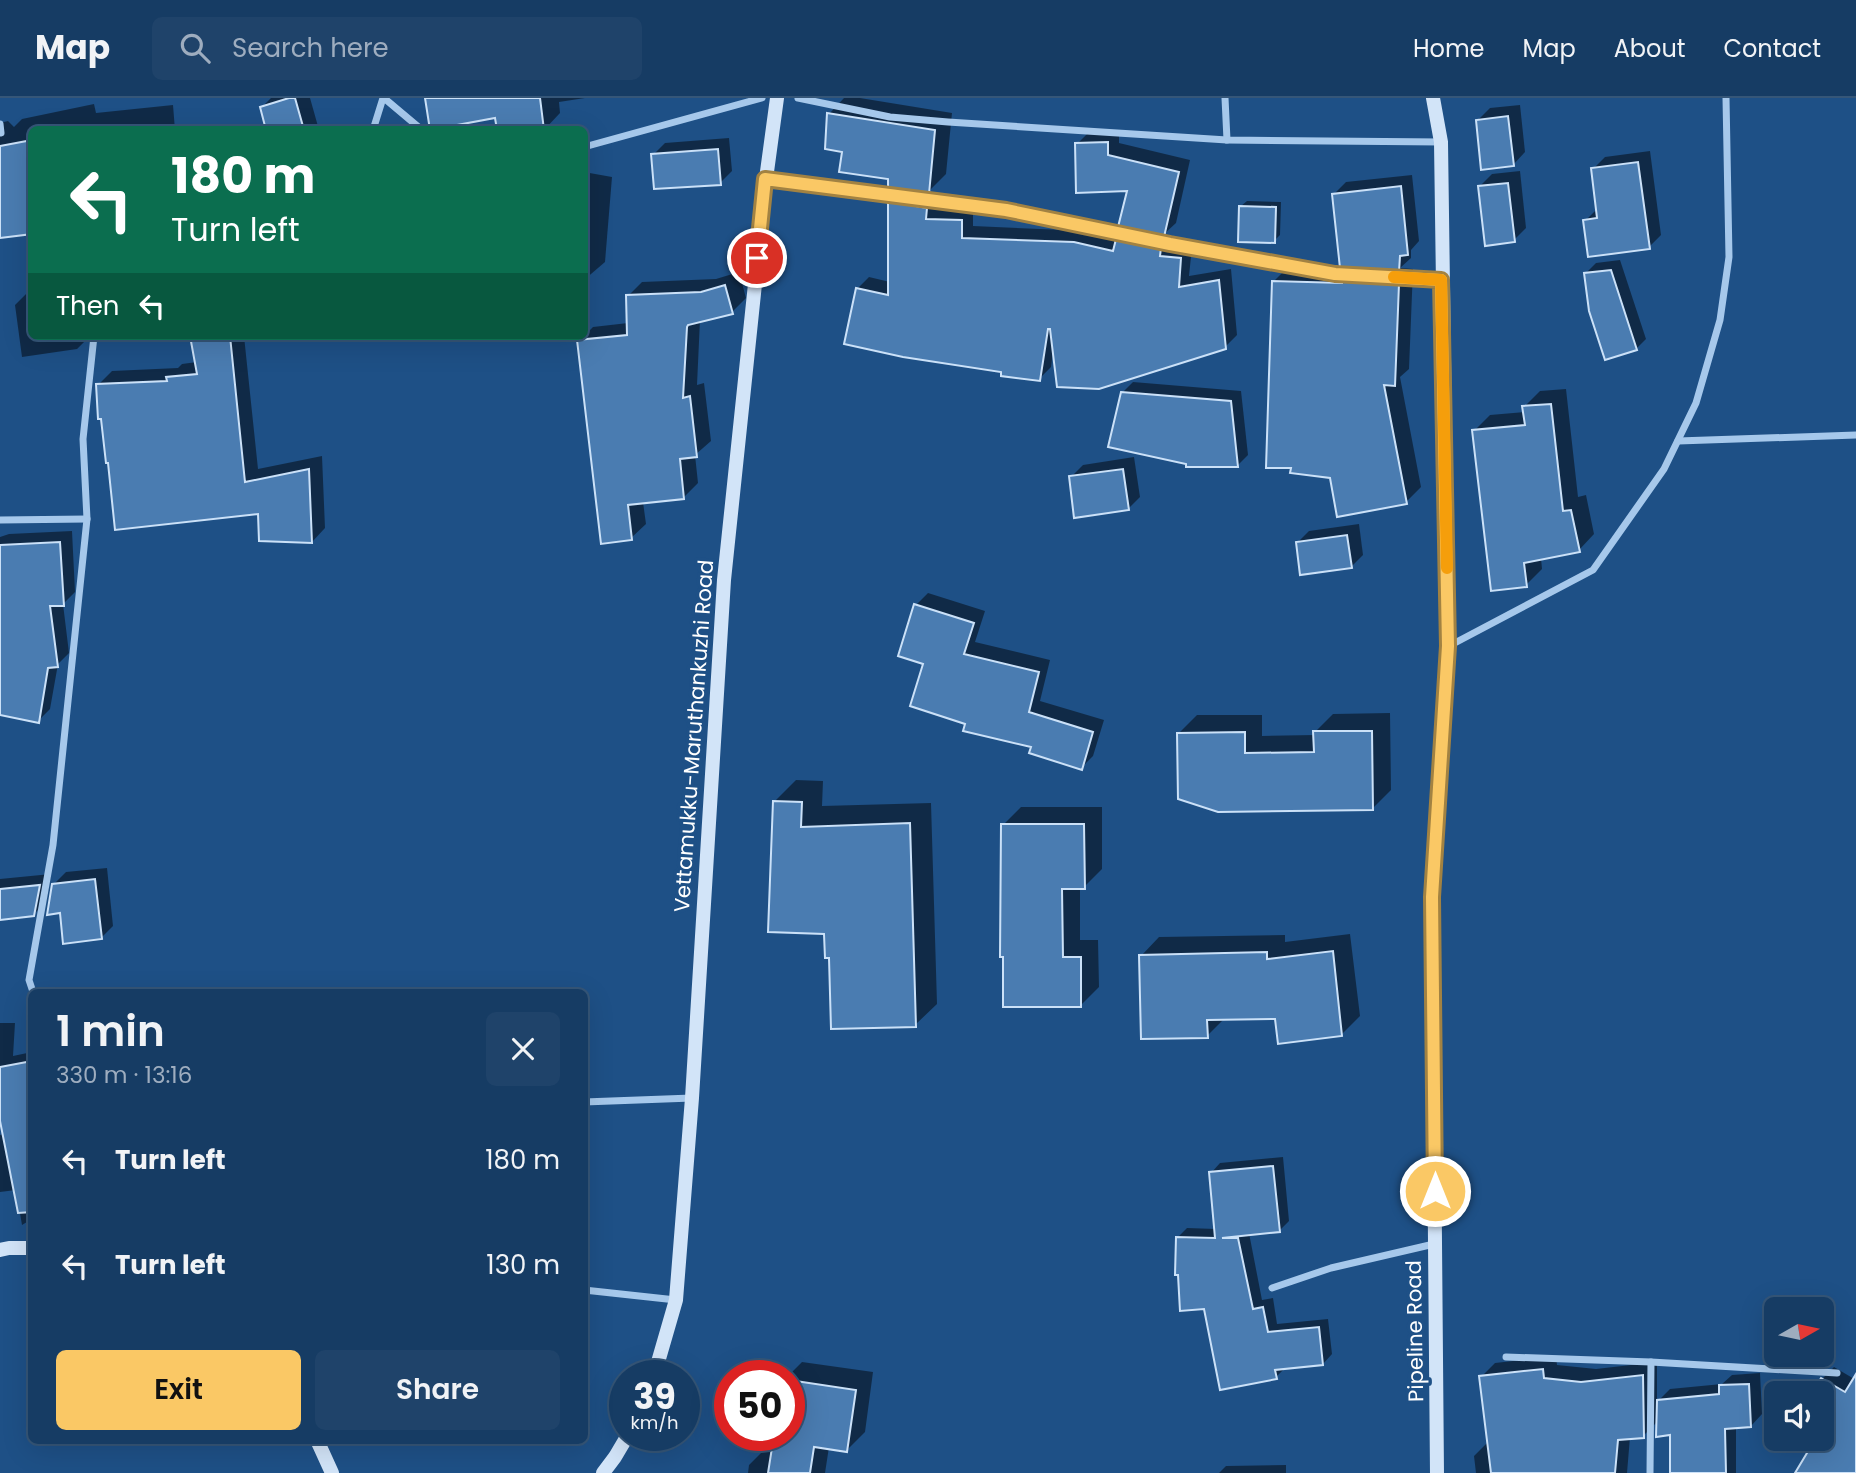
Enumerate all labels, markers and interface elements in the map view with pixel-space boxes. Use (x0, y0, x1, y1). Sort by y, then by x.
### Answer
search box (152, 17, 642, 80)
text: Map (35, 24, 110, 71)
icon: search (176, 29, 214, 67)
text: Search here (232, 30, 389, 66)
text: Home (1413, 32, 1485, 65)
text: Map (1523, 32, 1576, 65)
text: About (1614, 32, 1685, 65)
text: Contact (1723, 32, 1821, 65)
text: 180 m (171, 142, 315, 210)
icon: left (56, 154, 147, 245)
text: Turn left (171, 207, 300, 252)
pin (727, 228, 787, 288)
icon: arrive (738, 239, 776, 277)
icon: left (133, 287, 171, 325)
text: Then (56, 288, 119, 324)
street label: Vettamukku-Maruthankuzhi Road (667, 559, 720, 913)
text: 1 min (56, 1002, 165, 1061)
button: close (486, 1012, 560, 1086)
text: 330 m · 13:16 (56, 1059, 192, 1091)
icon: left (56, 1142, 94, 1180)
text: Turn left (115, 1142, 226, 1178)
text: 180 m (485, 1142, 560, 1178)
position arrow (1398, 1154, 1472, 1228)
icon: left (56, 1247, 94, 1285)
text: Turn left (115, 1247, 226, 1283)
text: 130 m (486, 1247, 560, 1283)
street label: Pipeline Road (1399, 1260, 1430, 1402)
north arrow (1764, 1297, 1834, 1367)
map controls (1764, 1297, 1834, 1451)
button: Exit (56, 1350, 301, 1430)
button: Share (315, 1350, 560, 1430)
speed limit sign: 50 (714, 1360, 805, 1451)
text: 39 (633, 1372, 676, 1421)
button: sound (1764, 1381, 1834, 1451)
text: km/h (631, 1410, 678, 1435)

